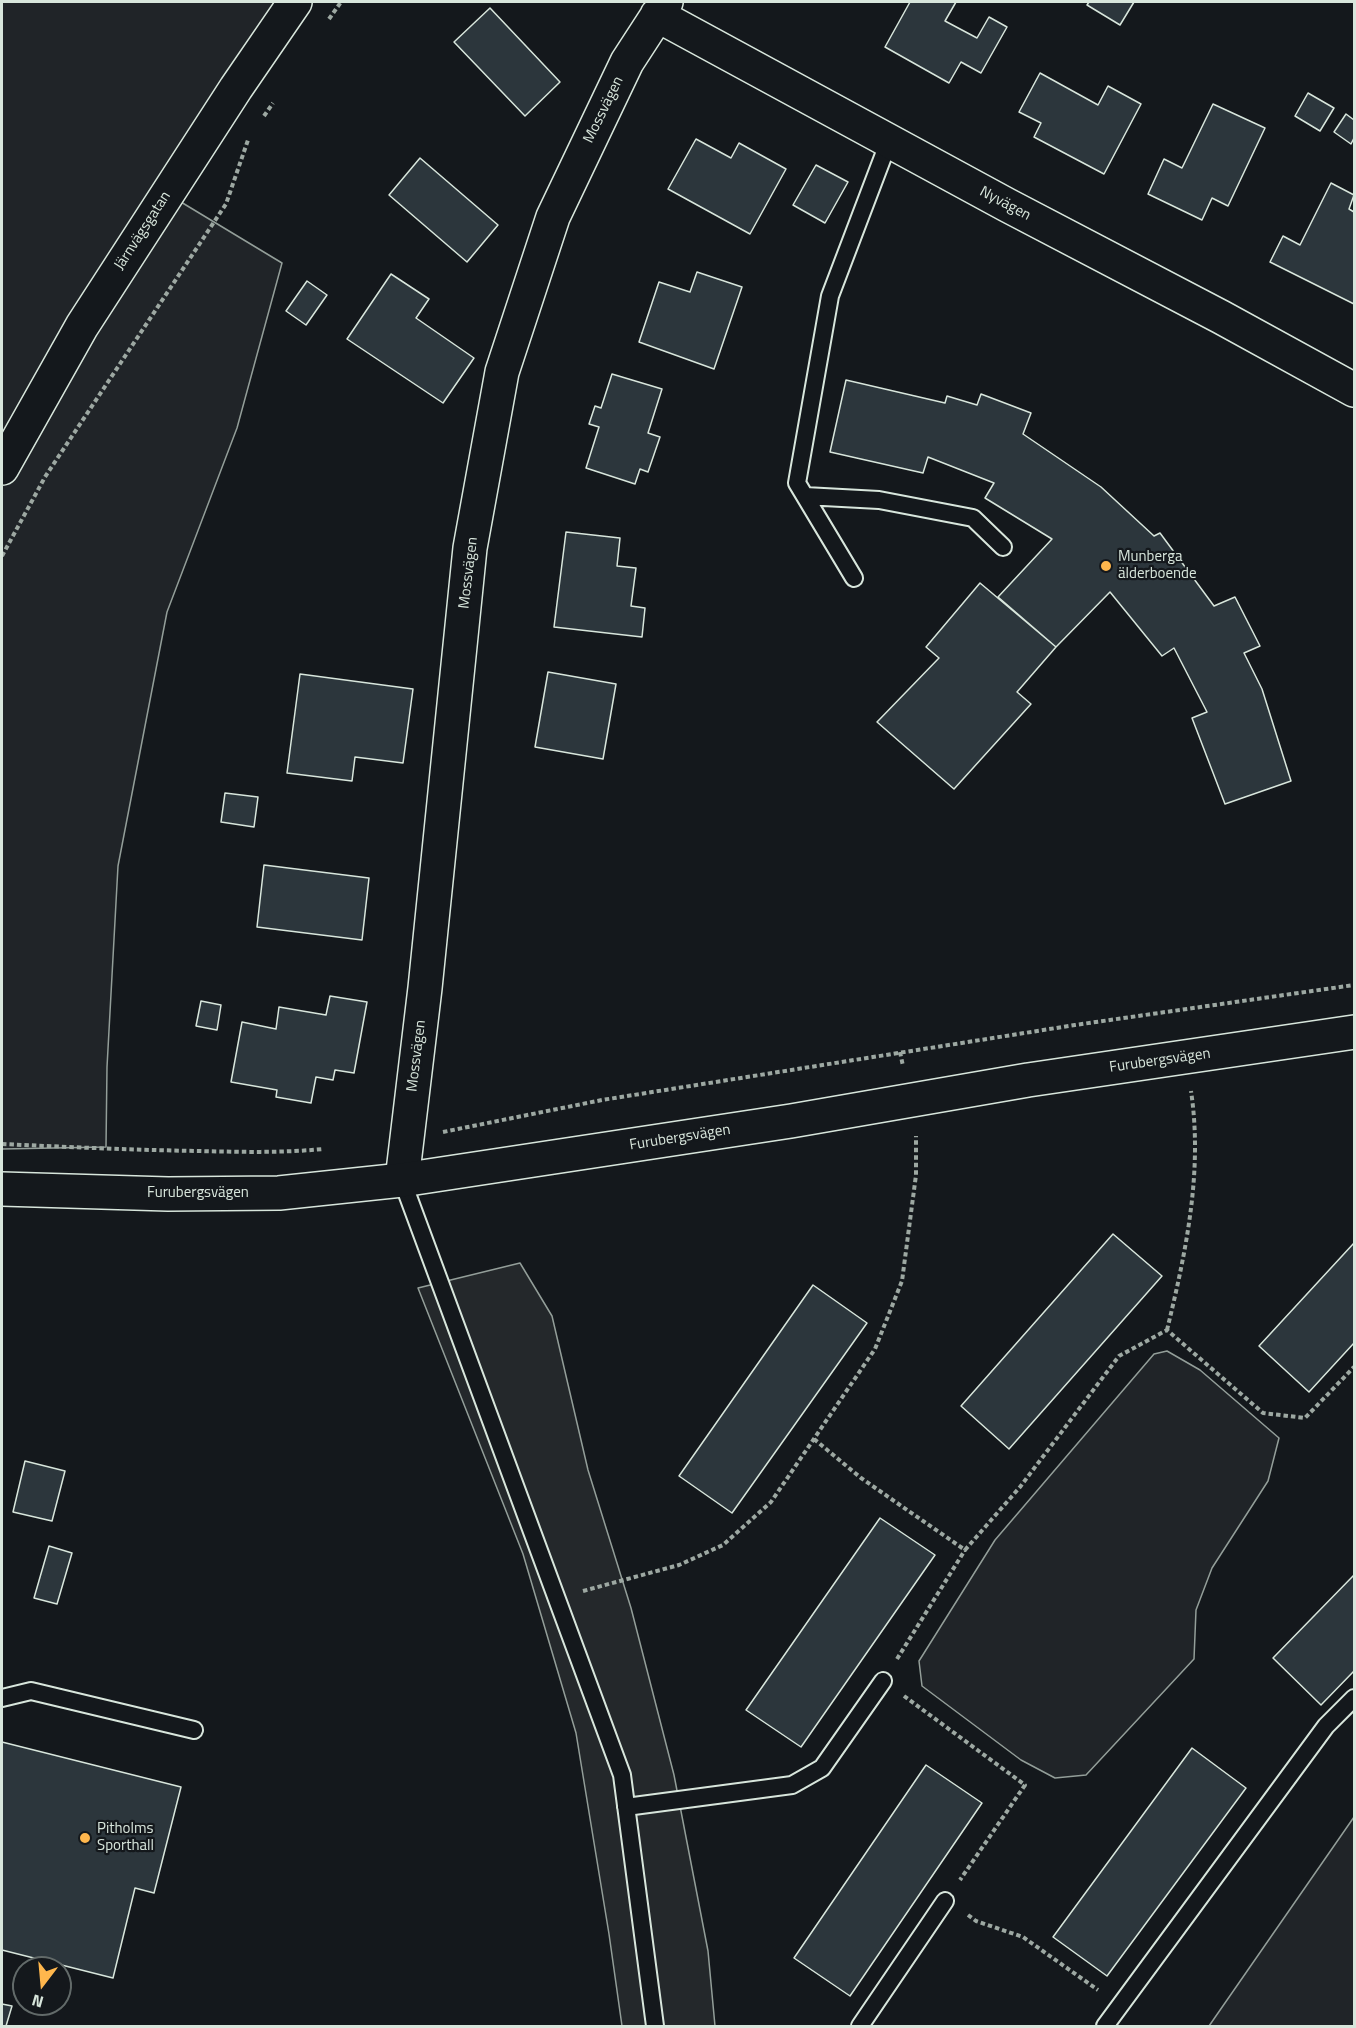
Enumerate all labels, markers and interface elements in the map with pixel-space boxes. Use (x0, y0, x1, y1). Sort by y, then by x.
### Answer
street label: Mossvägen (580, 74, 628, 146)
street label: Nyvägen (976, 183, 1034, 225)
street label: Järnvägsgatan (111, 188, 175, 274)
street label: Mossvägen (456, 536, 482, 610)
place label: Munberga älderboende (1118, 548, 1197, 583)
marker: Munberga älderboende (1099, 559, 1113, 573)
street label: Mossvägen (404, 1019, 430, 1093)
street label: Furubergsvägen (1108, 1045, 1212, 1077)
street label: Furubergsvägen (628, 1121, 732, 1155)
street label: Furubergsvägen (147, 1184, 249, 1202)
place label: Pitholms Sporthall (97, 1820, 154, 1855)
marker: Pitholms Sporthall (78, 1831, 92, 1845)
north arrow (12, 1956, 72, 2016)
text: N (29, 1988, 46, 2014)

